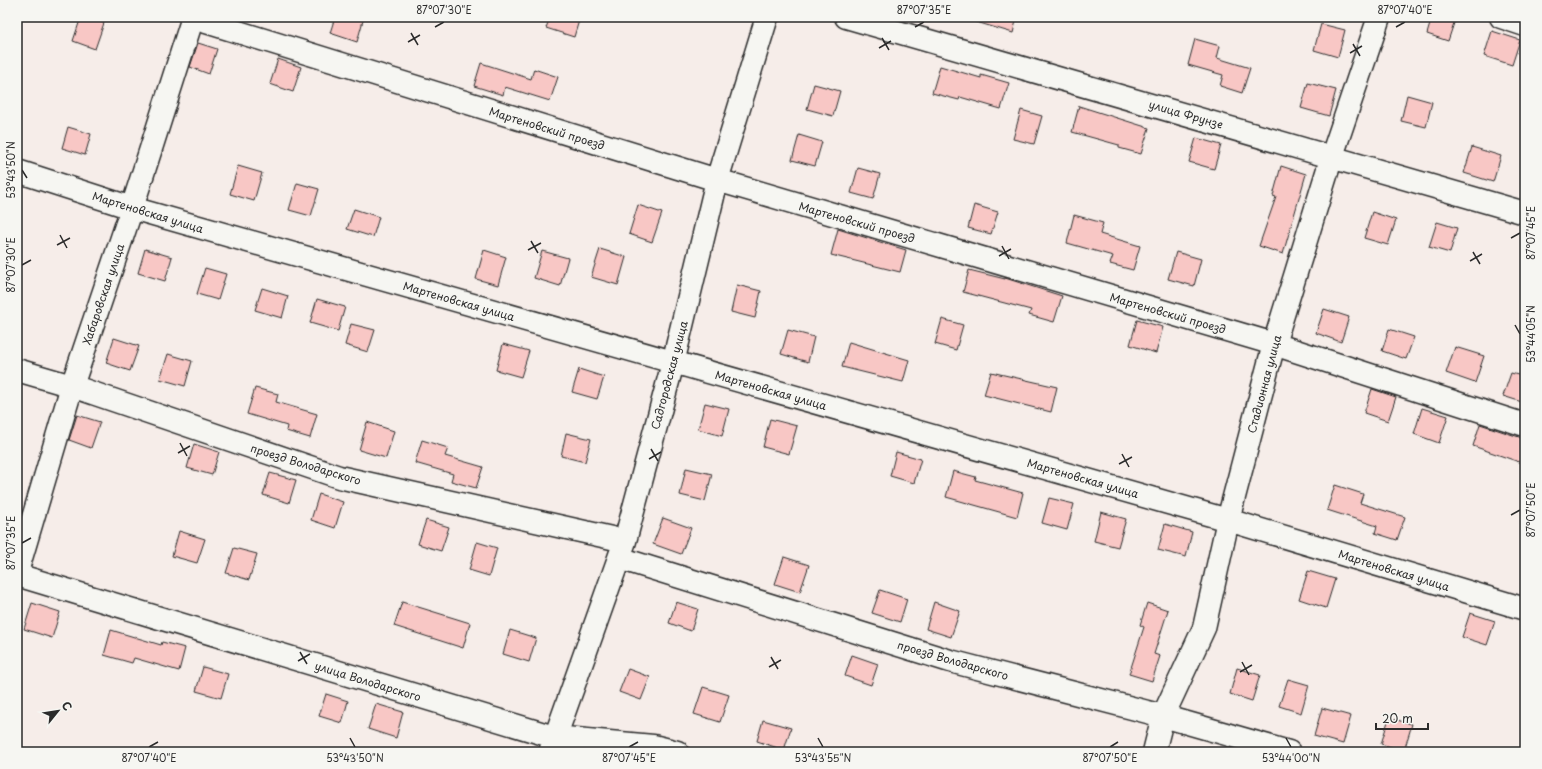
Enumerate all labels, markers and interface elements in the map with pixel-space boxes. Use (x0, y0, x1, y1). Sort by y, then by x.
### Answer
text: 87°07'30"E (416, 2, 472, 17)
text: 87°07'35"E (897, 2, 951, 17)
text: 87°07'40"E (1377, 2, 1433, 17)
street label: улица Фрунзе (1147, 95, 1226, 133)
street label: Мартеновский проезд (487, 102, 607, 154)
text: 53°43'50"N (3, 141, 18, 199)
street label: Мартеновская улица (90, 187, 206, 237)
street label: Мартеновский проезд (797, 197, 917, 247)
text: 87°07'45"E (1523, 206, 1538, 260)
text: 87°07'30"E (3, 237, 18, 293)
street label: Хабаровская улица (78, 241, 128, 347)
street label: Мартеновская улица (401, 277, 517, 325)
street label: Мартеновский проезд (1108, 288, 1228, 338)
text: 53°44'05"N (1523, 305, 1538, 363)
street label: Садгородская улица (646, 319, 692, 431)
street label: Стадионная улица (1243, 333, 1285, 435)
street label: Мартеновская улица (713, 366, 829, 414)
street label: проезд Володарского (249, 439, 363, 489)
street label: Мартеновская улица (1025, 454, 1141, 502)
text: 87°07'50"E (1523, 483, 1538, 538)
text: 87°07'35"E (3, 516, 18, 570)
street label: Мартеновская улица (1336, 545, 1452, 595)
street label: проезд Володарского (896, 636, 1010, 684)
street label: улица Володарского (313, 657, 423, 705)
north arrow (38, 691, 78, 731)
text: С (58, 698, 77, 714)
scale bar (1376, 705, 1428, 731)
text: 20 m (1382, 709, 1413, 727)
text: 87°07'40"E (121, 750, 177, 765)
text: 53°43'50"N (326, 750, 384, 765)
text: 87°07'45"E (602, 750, 656, 765)
text: 53°43'55"N (795, 750, 852, 765)
text: 87°07'50"E (1083, 750, 1138, 765)
text: 53°44'00"N (1262, 750, 1321, 765)

